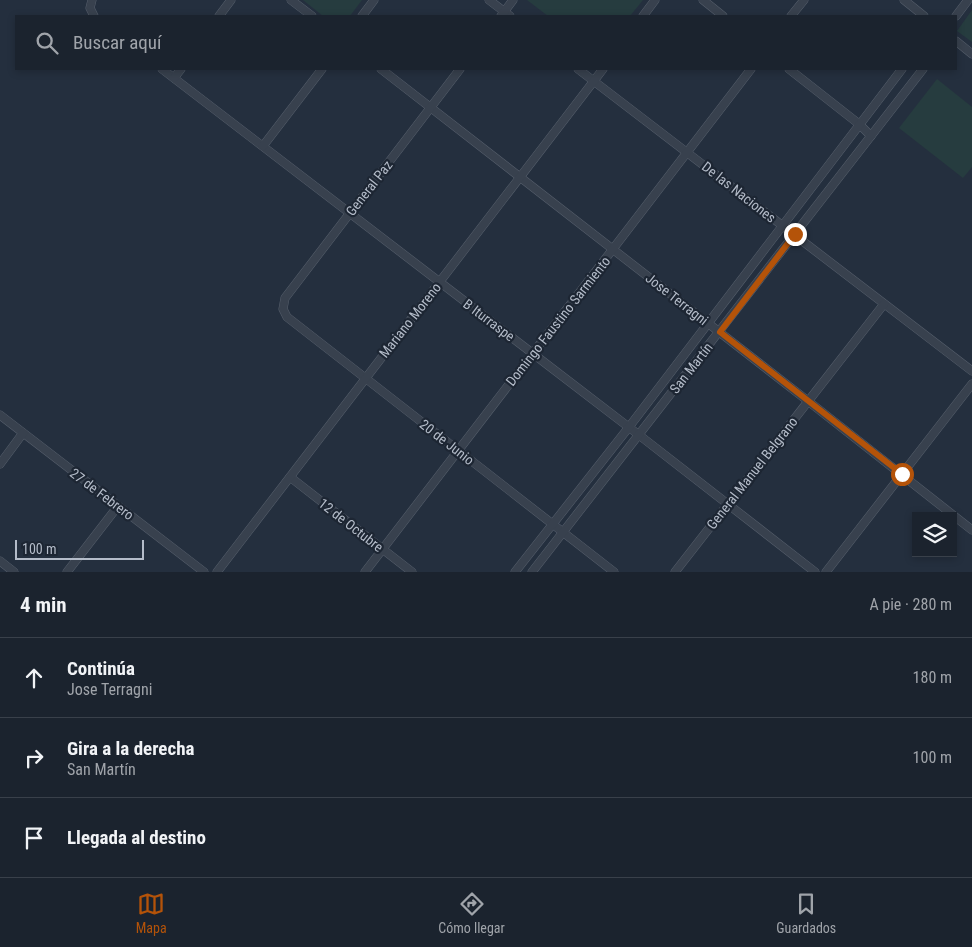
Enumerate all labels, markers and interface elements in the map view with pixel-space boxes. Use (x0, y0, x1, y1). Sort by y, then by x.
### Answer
search box (15, 15, 957, 70)
icon: search (33, 29, 61, 57)
text: Buscar aquí (73, 31, 162, 54)
street label: General Paz (342, 157, 396, 219)
street label: De las Naciones (699, 158, 779, 226)
route end (784, 223, 807, 246)
street label: Domingo Faustino Sarmiento (503, 253, 613, 389)
street label: Jose Terragni (643, 270, 711, 328)
street label: Mariano Moreno (376, 279, 444, 361)
street label: B Iturraspe (460, 296, 518, 345)
street label: San Martín (666, 339, 716, 397)
street label: General Manuel Belgrano (703, 414, 801, 532)
street label: 20 de Junio (417, 416, 477, 468)
route start (891, 463, 914, 486)
street label: 27 de Febrero (67, 465, 137, 523)
street label: 12 de Octubre (316, 495, 387, 555)
map controls (912, 512, 957, 557)
button: layers (912, 512, 957, 557)
scale bar (15, 537, 144, 560)
text: 100 m (22, 541, 57, 557)
text: 4 min (20, 593, 67, 617)
text: A pie · 280 m (869, 595, 952, 614)
text: Continúa (67, 657, 135, 680)
icon: ahead (20, 664, 48, 692)
text: 180 m (913, 668, 952, 687)
text: Jose Terragni (67, 680, 152, 699)
text: Gira a la derecha (67, 737, 194, 760)
icon: right (20, 744, 48, 772)
text: 100 m (913, 748, 952, 767)
text: San Martín (67, 760, 136, 779)
icon: arrive (20, 824, 48, 852)
text: Llegada al destino (67, 826, 206, 849)
tab: Mapa (136, 890, 167, 936)
tab: Cómo llegar (438, 890, 505, 936)
tab: Guardados (776, 890, 836, 936)

